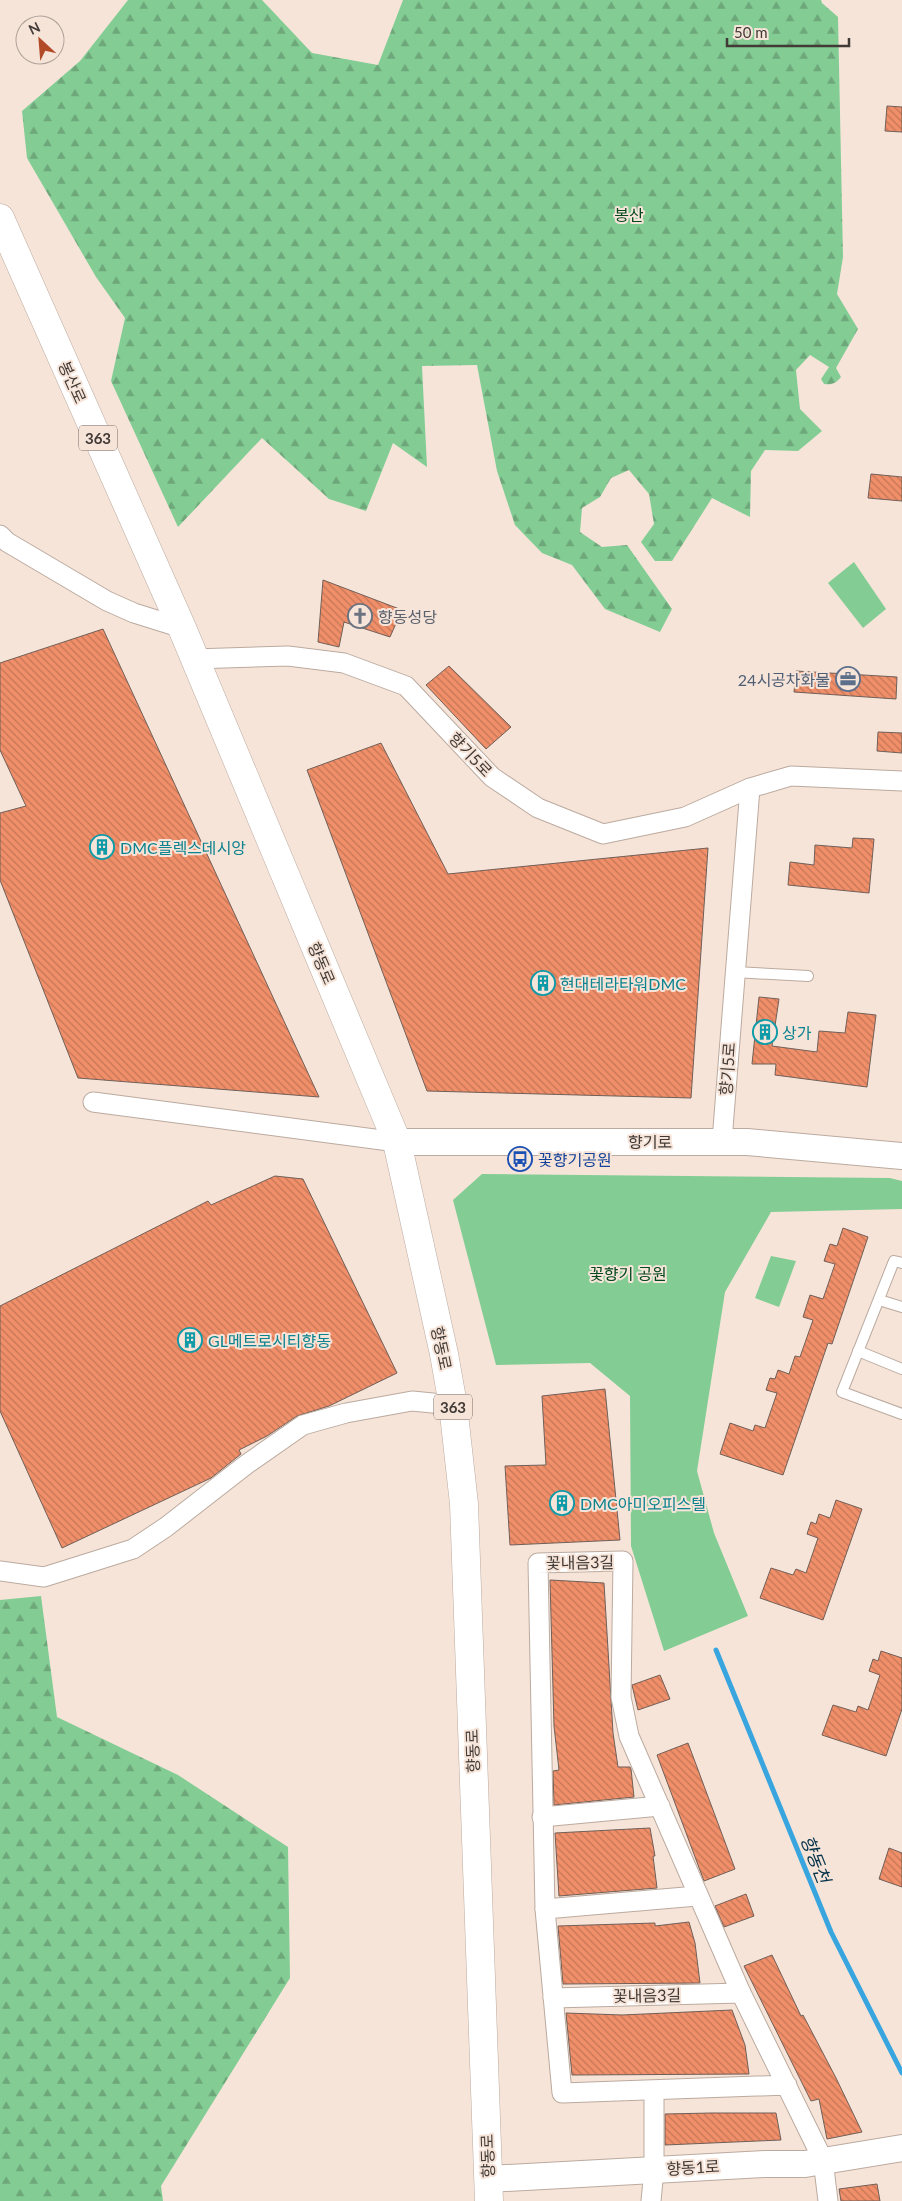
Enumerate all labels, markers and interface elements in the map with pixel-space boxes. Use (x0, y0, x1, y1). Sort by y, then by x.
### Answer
north arrow (15, 15, 65, 65)
scale bar (727, 15, 850, 47)
text: N (26, 18, 43, 38)
text: 50 m (734, 23, 768, 41)
park label: 봉산 (614, 205, 644, 224)
street label: 봉산로 (55, 358, 91, 406)
road number: 363 (79, 426, 117, 450)
church icon: 향동성당 (347, 603, 373, 629)
place label: 향동성당 (378, 607, 437, 626)
office icon: 24시공차화물 (835, 666, 861, 692)
place label: 24시공차화물 (738, 670, 830, 689)
street label: 향기5로 (446, 728, 497, 780)
building icon: DMC플렉스데시앙 (89, 834, 115, 860)
place label: DMC플렉스데시앙 (120, 838, 246, 857)
street label: 향동로 (305, 939, 339, 987)
building icon: 현대테라타워DMC (530, 970, 556, 996)
place label: 현대테라타워DMC (560, 974, 686, 993)
building icon: 상가 (752, 1019, 778, 1045)
place label: 상가 (782, 1023, 812, 1042)
street label: 향기5로 (716, 1041, 738, 1096)
street label: 향기로 (628, 1132, 672, 1151)
bus stop icon: 꽃향기공원 (507, 1146, 533, 1172)
place label: 꽃향기공원 (538, 1150, 612, 1169)
park label: 꽃향기 공원 (589, 1264, 667, 1283)
street label: 향동로 (428, 1324, 456, 1372)
building icon: GL메트로시티향동 (177, 1327, 203, 1353)
place label: GL메트로시티향동 (208, 1331, 331, 1350)
road number: 363 (434, 1394, 472, 1420)
building icon: DMC아미오피스텔 (549, 1490, 575, 1516)
place label: DMC아미오피스텔 (580, 1494, 706, 1513)
street label: 꽃내음3길 (546, 1552, 614, 1572)
street label: 향동로 (462, 1728, 482, 1773)
water label: 향동천 (796, 1832, 836, 1888)
street label: 꽃내음3길 (613, 1985, 681, 2005)
street label: 향동로 (477, 2133, 497, 2178)
street label: 향동1로 (666, 2156, 720, 2178)

